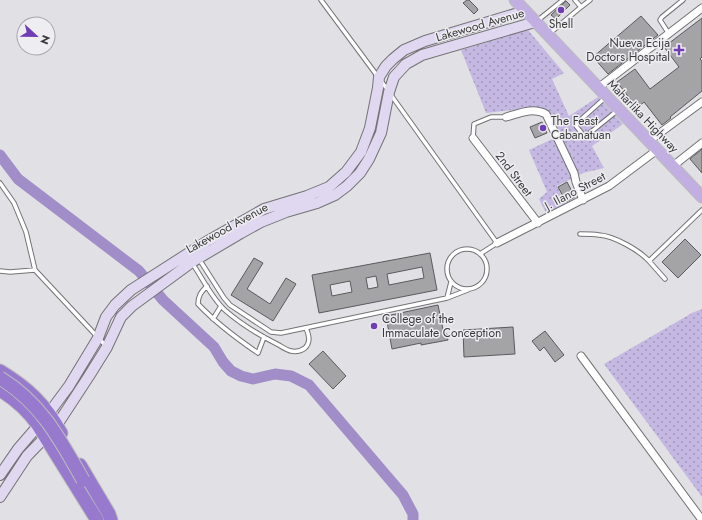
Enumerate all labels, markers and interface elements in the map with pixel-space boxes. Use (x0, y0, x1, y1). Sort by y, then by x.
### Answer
street label: Lakewood Avenue (434, 4, 526, 46)
marker: Shell (556, 5, 566, 15)
place label: Shell (549, 15, 573, 33)
north arrow (16, 16, 56, 56)
text: N (36, 33, 54, 47)
place label: Nueva Ecija Doctors Hospital (586, 34, 670, 66)
marker: Nueva Ecija Doctors Hospital (673, 44, 685, 56)
street label: Maharlika Highway (603, 75, 683, 157)
place label: The Feast Cabanatuan (551, 112, 611, 144)
marker: The Feast Cabanatuan (538, 123, 548, 133)
street label: 2nd Street (491, 148, 537, 200)
street label: J. Ilano Street (540, 167, 609, 216)
street label: Lakewood Avenue (183, 198, 271, 258)
place label: College of the Immaculate Conception (382, 310, 501, 342)
marker: College of the Immaculate Conception (369, 321, 379, 331)

